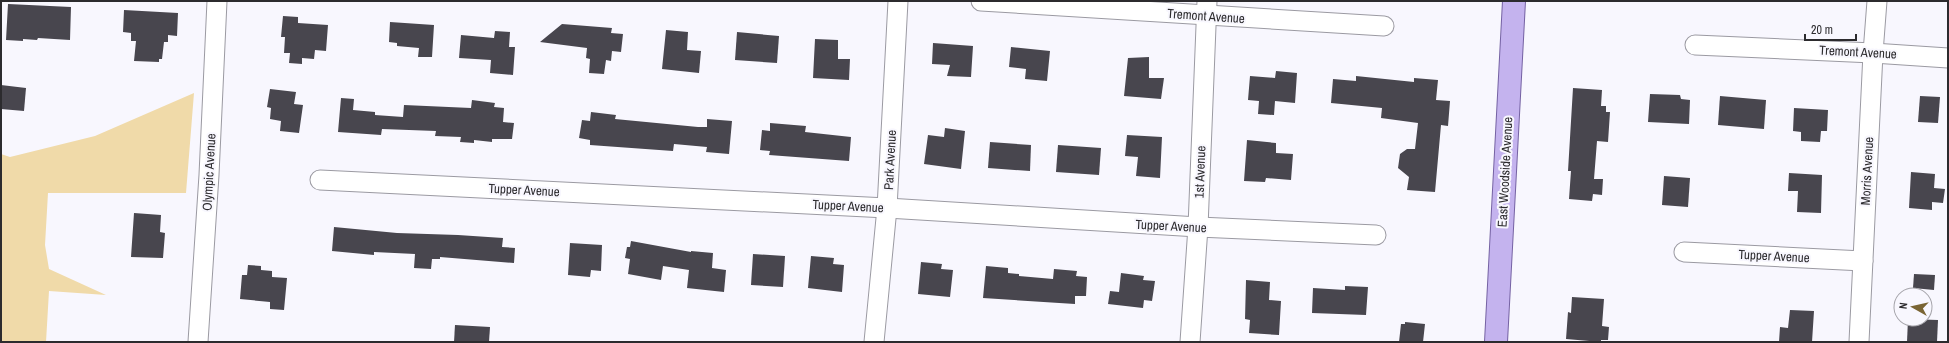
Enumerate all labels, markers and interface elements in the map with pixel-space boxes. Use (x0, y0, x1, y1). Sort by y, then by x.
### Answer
street label: Tremont Avenue (1167, 5, 1245, 27)
scale bar (1805, 16, 1856, 42)
text: 20 m (1811, 22, 1833, 38)
street label: Tremont Avenue (1819, 41, 1897, 63)
street label: East Woodside Avenue (1494, 116, 1516, 228)
street label: Park Avenue (880, 129, 900, 191)
street label: Olympic Avenue (198, 133, 220, 211)
street label: Morris Avenue (1857, 136, 1877, 206)
street label: 1st Avenue (1191, 145, 1209, 199)
street label: Tupper Avenue (488, 180, 560, 200)
street label: Tupper Avenue (812, 196, 884, 216)
street label: Tupper Avenue (1135, 216, 1207, 236)
street label: Tupper Avenue (1738, 246, 1810, 266)
north arrow (1893, 287, 1933, 327)
text: N (1896, 301, 1910, 310)

